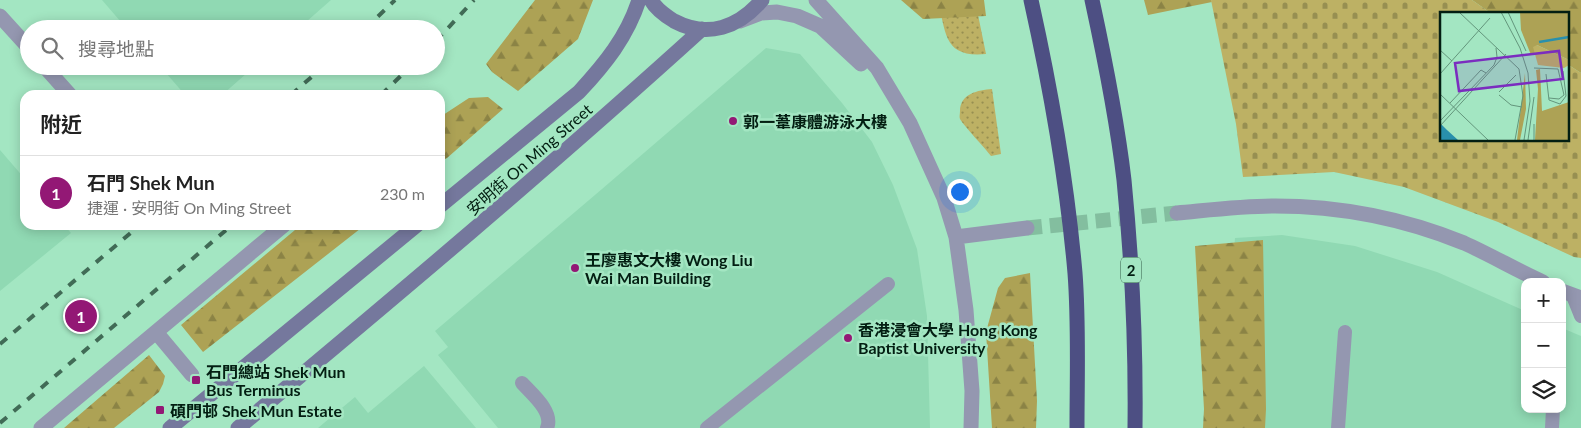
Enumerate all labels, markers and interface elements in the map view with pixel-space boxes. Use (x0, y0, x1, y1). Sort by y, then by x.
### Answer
inset map (1440, 12, 1568, 141)
search box (20, 20, 445, 75)
icon: search (38, 34, 66, 62)
text: 搜尋地點 (78, 37, 154, 60)
street label: 安明街 On Ming Street (462, 99, 596, 219)
text: 附近 (40, 111, 82, 136)
place label: 郭一葦康體游泳大樓 (743, 112, 887, 131)
marker: 郭一葦康體游泳大樓 (727, 115, 739, 127)
text: 石門 Shek Mun (87, 171, 215, 194)
your location (947, 179, 973, 205)
text: 1 (51, 184, 61, 203)
text: 230 m (380, 184, 425, 203)
text: 捷運 · 安明街 On Ming Street (87, 198, 291, 217)
place label: 王廖惠文大樓 Wong Liu Wai Man Building (585, 250, 753, 287)
road number: 2 (1121, 258, 1141, 282)
marker: 王廖惠文大樓 Wong Liu Wai Man Building (569, 262, 581, 274)
map controls (1521, 278, 1566, 413)
button: + (1521, 278, 1566, 323)
pin: 1 (65, 297, 97, 335)
place label: 香港浸會大學 Hong Kong Baptist University (858, 320, 1038, 357)
button: − (1521, 323, 1566, 368)
marker: 香港浸會大學 Hong Kong Baptist University (842, 332, 854, 344)
place label: 石門總站 Shek Mun Bus Terminus (206, 362, 346, 399)
button: layers (1521, 368, 1566, 413)
marker: 石門總站 Shek Mun Bus Terminus (190, 374, 202, 386)
place label: 碩門邨 Shek Mun Estate (170, 401, 342, 420)
marker: 碩門邨 Shek Mun Estate (154, 404, 166, 416)

